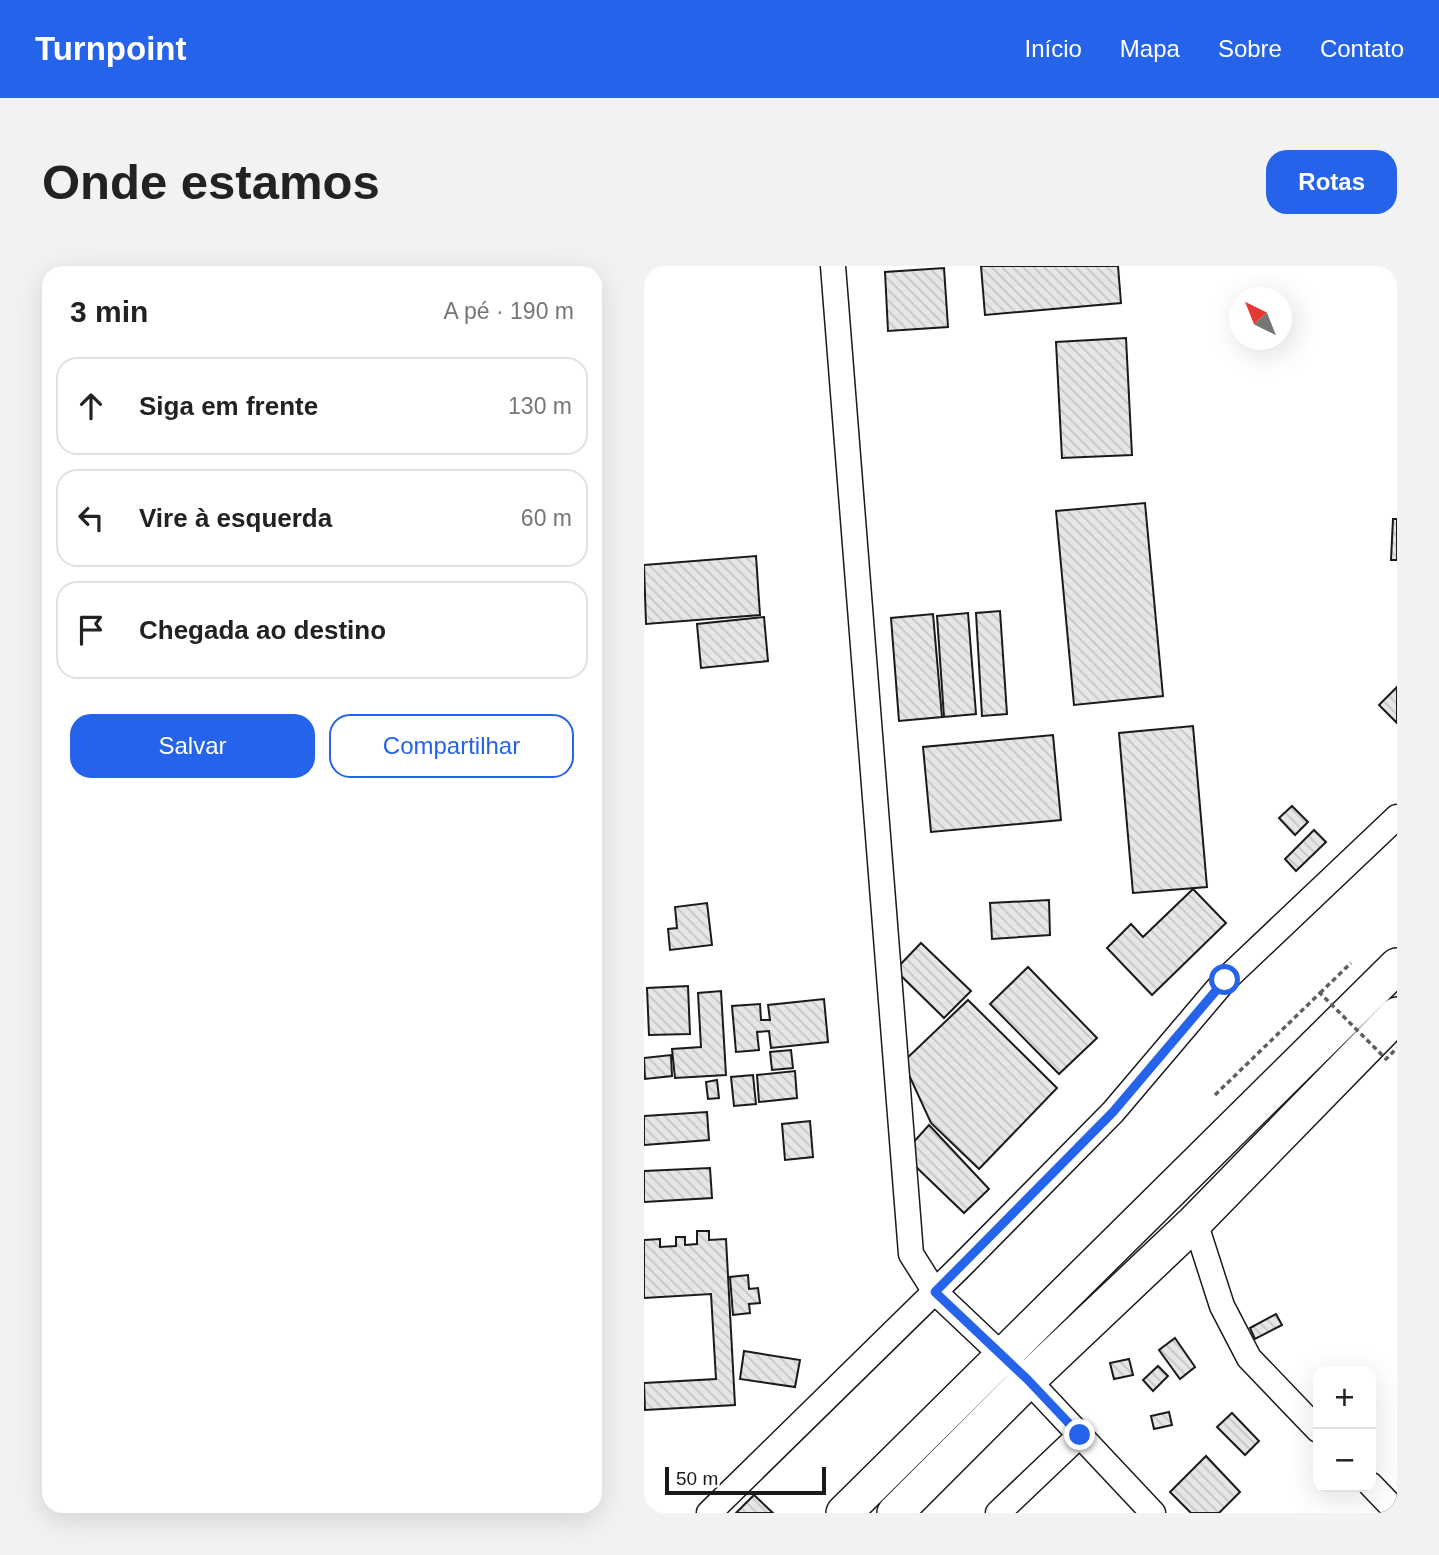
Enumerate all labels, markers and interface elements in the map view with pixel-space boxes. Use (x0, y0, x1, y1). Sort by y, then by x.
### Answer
text: Turnpoint (35, 30, 187, 67)
text: Início (1024, 35, 1082, 62)
text: Mapa (1120, 35, 1180, 62)
text: Sobre (1218, 35, 1282, 62)
text: Contato (1320, 35, 1404, 62)
button: Rotas (1266, 150, 1397, 214)
text: Onde estamos (42, 155, 380, 209)
north arrow (1229, 287, 1292, 350)
text: 3 min (70, 295, 148, 328)
text: A pé · 190 m (444, 298, 574, 324)
icon: ahead (72, 387, 110, 425)
text: Siga em frente (139, 391, 318, 421)
text: 130 m (508, 393, 572, 419)
icon: left (72, 499, 110, 537)
text: Vire à esquerda (139, 503, 332, 533)
text: 60 m (521, 505, 572, 531)
icon: arrive (72, 611, 110, 649)
text: Chegada ao destino (139, 615, 386, 645)
button: Salvar (70, 714, 315, 778)
button: Compartilhar (329, 714, 574, 778)
route start (1209, 964, 1240, 995)
map controls (1313, 1366, 1376, 1492)
button: + (1313, 1366, 1376, 1429)
route end (1064, 1419, 1095, 1450)
button: − (1313, 1429, 1376, 1492)
scale bar (665, 1464, 826, 1496)
text: 50 m (676, 1468, 718, 1489)

